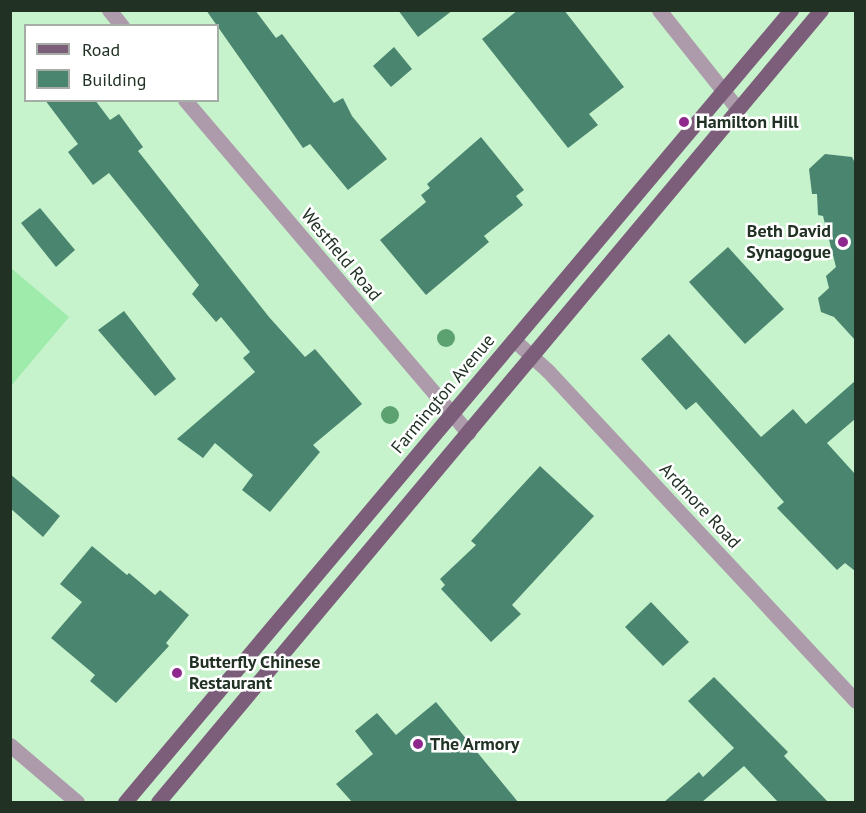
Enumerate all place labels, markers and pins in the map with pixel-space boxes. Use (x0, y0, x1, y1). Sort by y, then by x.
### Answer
place label: Hamilton Hill (696, 111, 799, 133)
marker: Hamilton Hill (677, 115, 691, 129)
place label: Beth David Synagogue (746, 221, 831, 264)
marker: Beth David Synagogue (836, 235, 850, 249)
place label: Butterfly Chinese Restaurant (189, 652, 321, 694)
marker: Butterfly Chinese Restaurant (170, 666, 184, 680)
place label: The Armory (430, 733, 520, 755)
marker: The Armory (411, 737, 425, 751)

